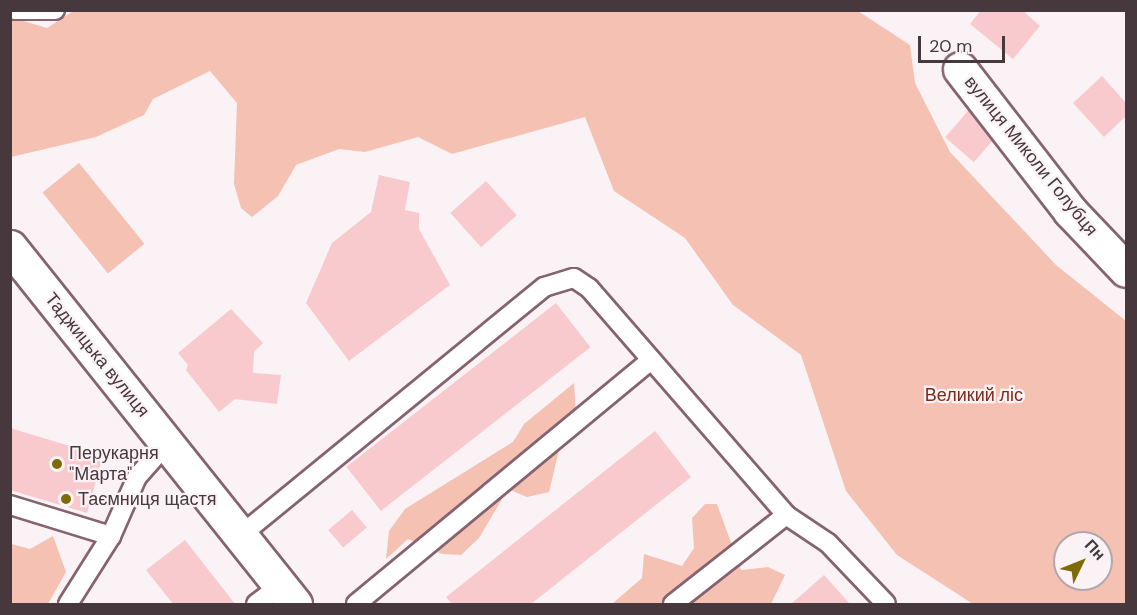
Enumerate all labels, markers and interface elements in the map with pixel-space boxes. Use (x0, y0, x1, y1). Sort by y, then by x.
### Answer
scale bar (921, 24, 1008, 62)
text: 20 m (929, 34, 972, 58)
street label: вулиця Миколи Голубця (960, 72, 1102, 240)
street label: Таджицька вулиця (40, 288, 154, 422)
park label: Великий ліс (925, 384, 1023, 406)
place label: Перукарня "Марта" (69, 443, 159, 486)
marker: Перукарня "Марта" (50, 457, 64, 471)
place label: Таємниця щастя (78, 488, 216, 510)
marker: Таємниця щастя (59, 492, 73, 506)
north arrow (1053, 531, 1113, 591)
text: Пн (1080, 535, 1110, 565)

